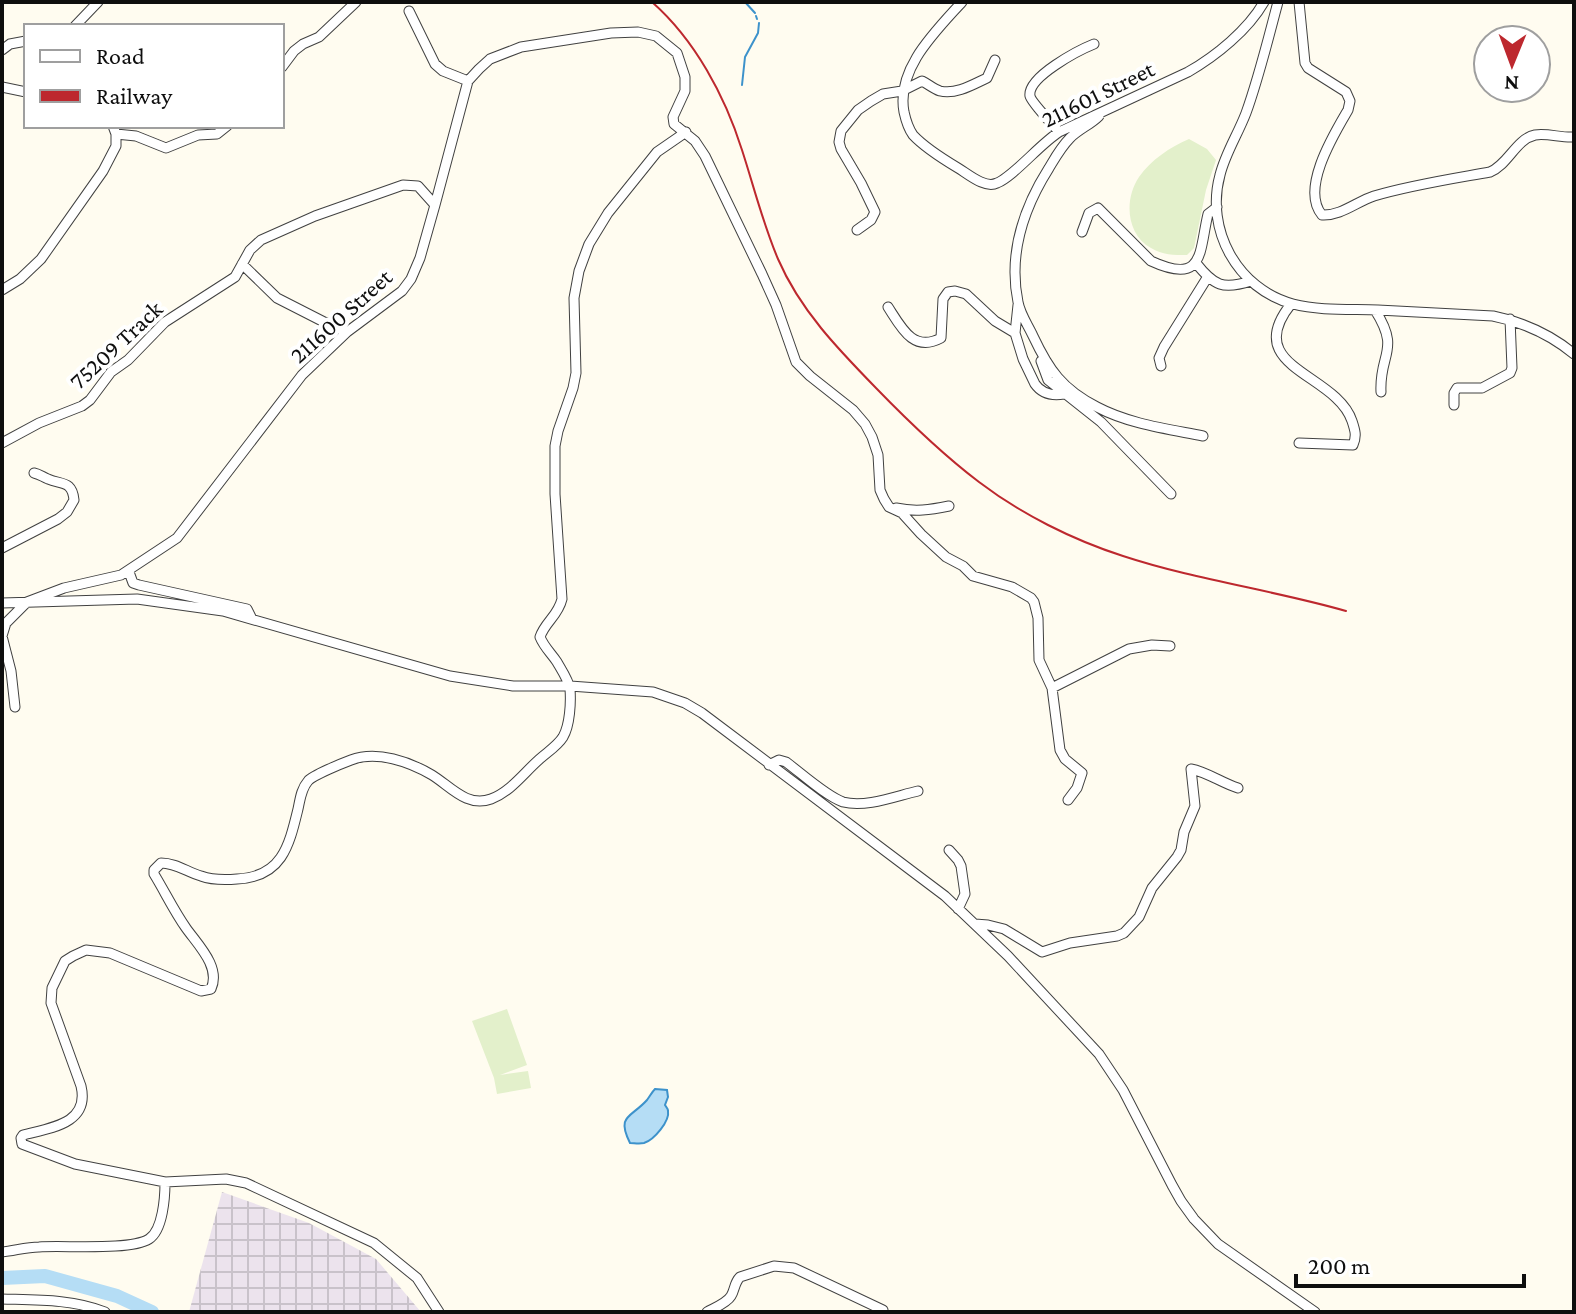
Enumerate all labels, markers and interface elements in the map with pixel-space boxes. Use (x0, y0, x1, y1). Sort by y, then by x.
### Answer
legend (24, 24, 284, 128)
north arrow (1472, 24, 1552, 104)
text: Road (96, 42, 145, 69)
street label: 211601 Street (1037, 54, 1159, 132)
text: N (1504, 71, 1519, 96)
text: Railway (96, 82, 173, 109)
street label: 211600 Street (284, 262, 398, 368)
street label: 75209 Track (64, 295, 168, 394)
scale bar (1296, 1238, 1524, 1288)
text: 200 m (1308, 1252, 1370, 1279)

